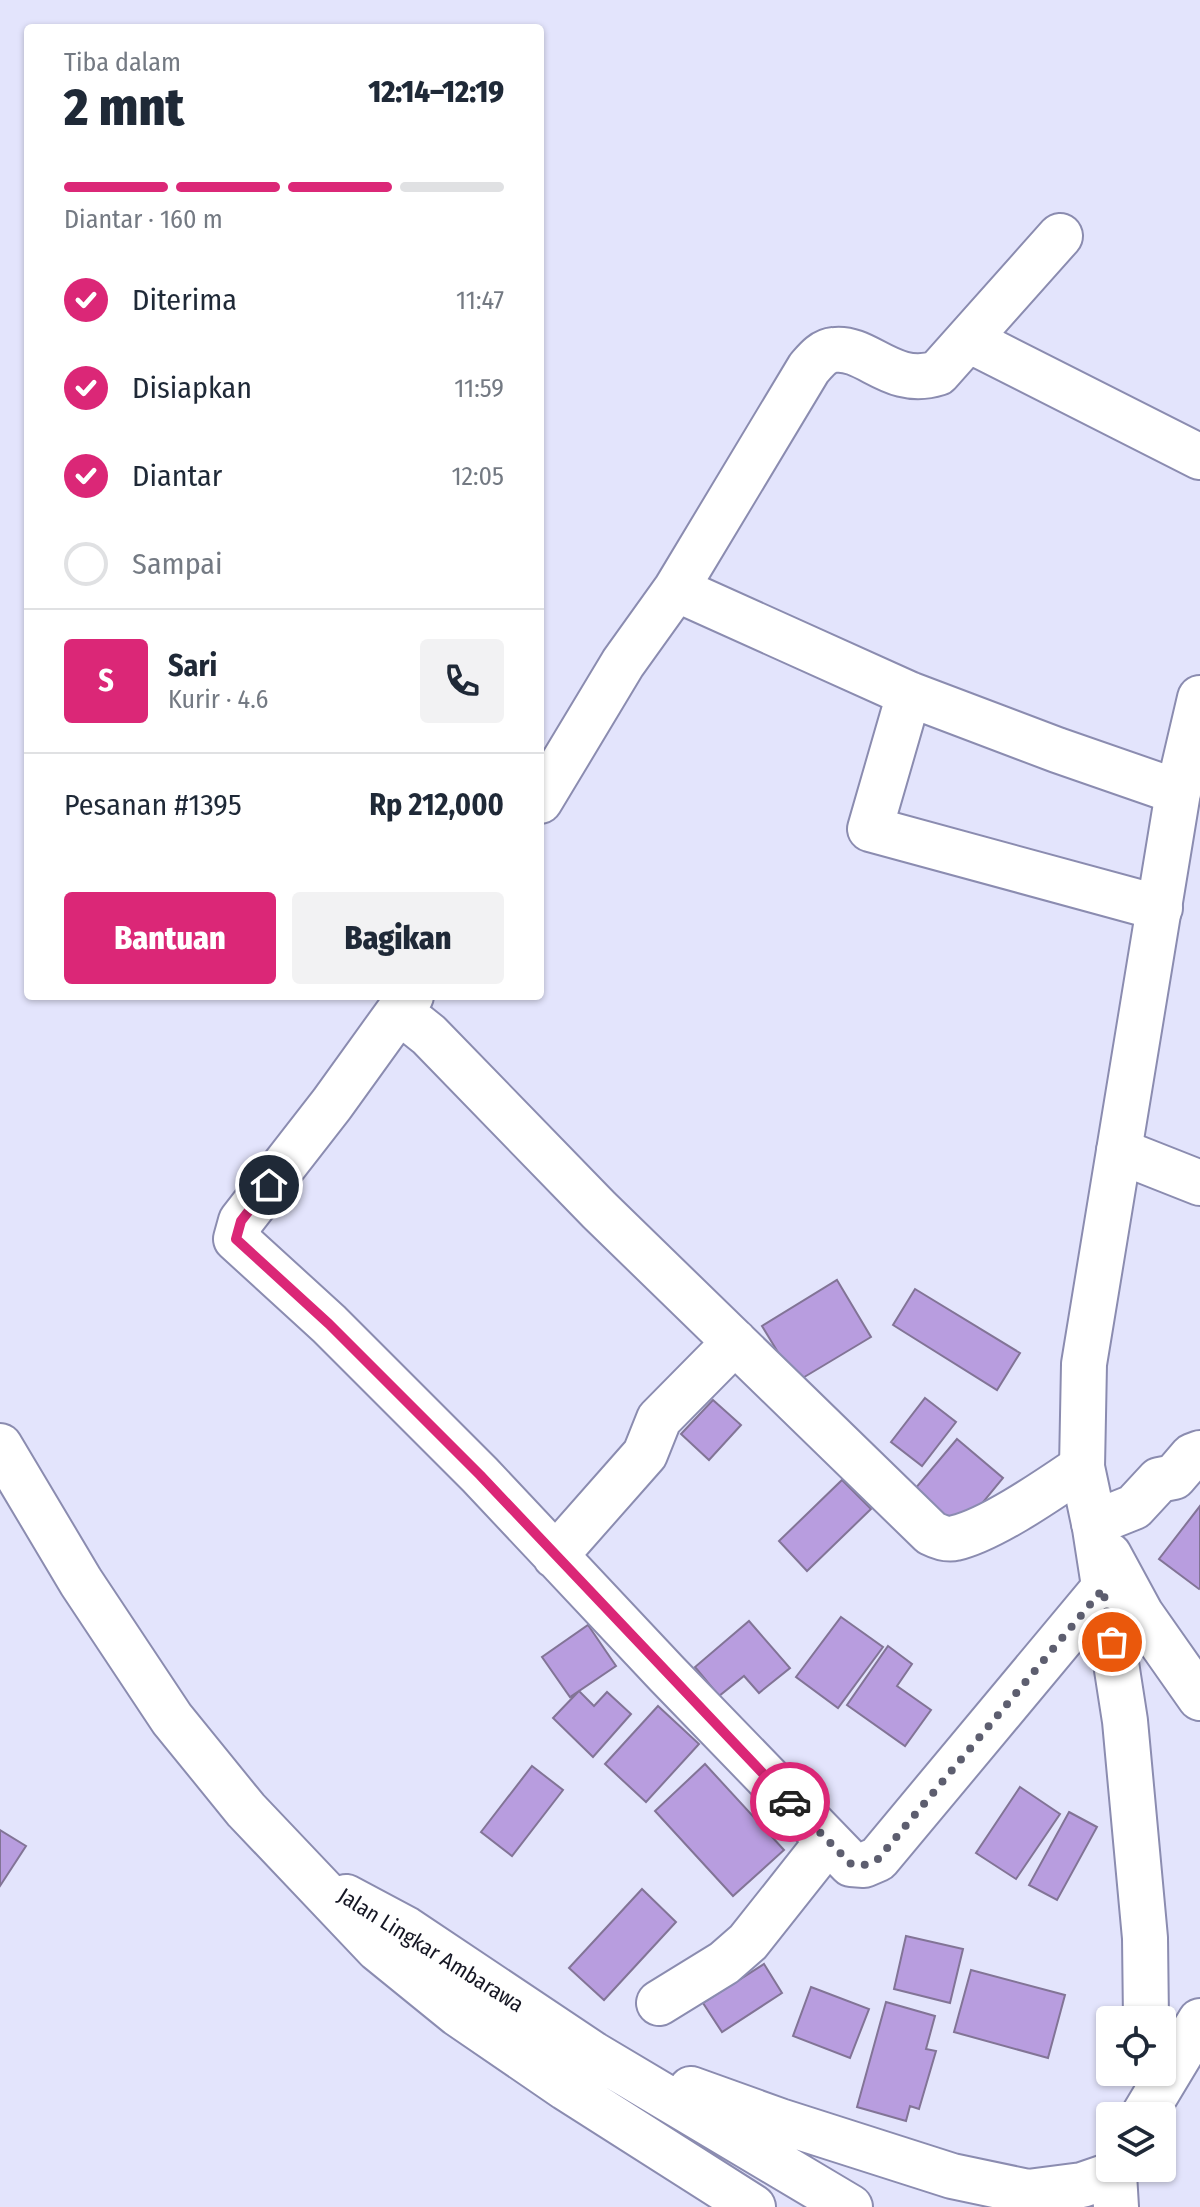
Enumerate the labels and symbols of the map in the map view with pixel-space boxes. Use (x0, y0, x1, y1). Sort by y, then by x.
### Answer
pin (235, 1151, 303, 1219)
pin (1078, 1608, 1146, 1676)
courier (750, 1762, 830, 1842)
street label: Jalan Lingkar Ambarawa (333, 1882, 529, 2018)

